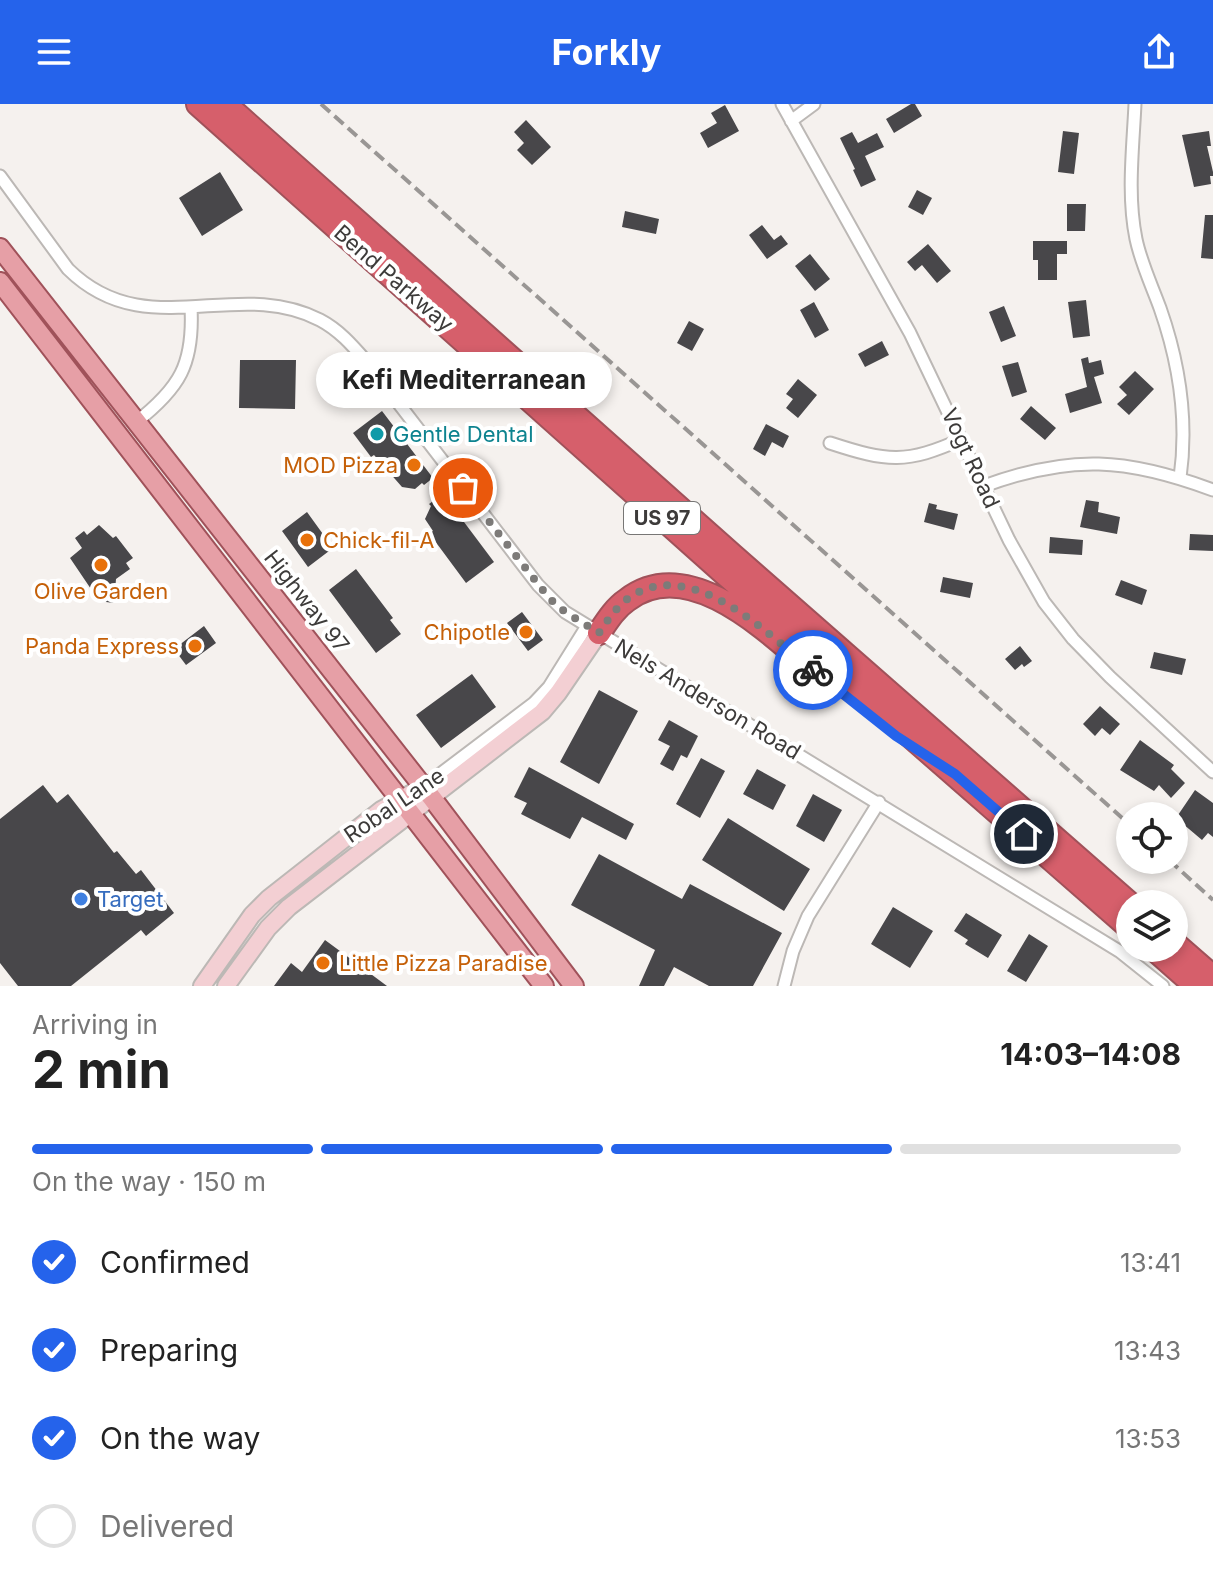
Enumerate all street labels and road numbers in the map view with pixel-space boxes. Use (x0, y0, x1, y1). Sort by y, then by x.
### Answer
street label: Bend Parkway (329, 219, 459, 337)
street label: Vogt Road (937, 404, 1005, 512)
road number: US 97 (624, 502, 700, 534)
street label: Highway 97 (259, 545, 355, 657)
street label: Nels Anderson Road (610, 633, 806, 765)
street label: Robal Lane (339, 762, 449, 848)

